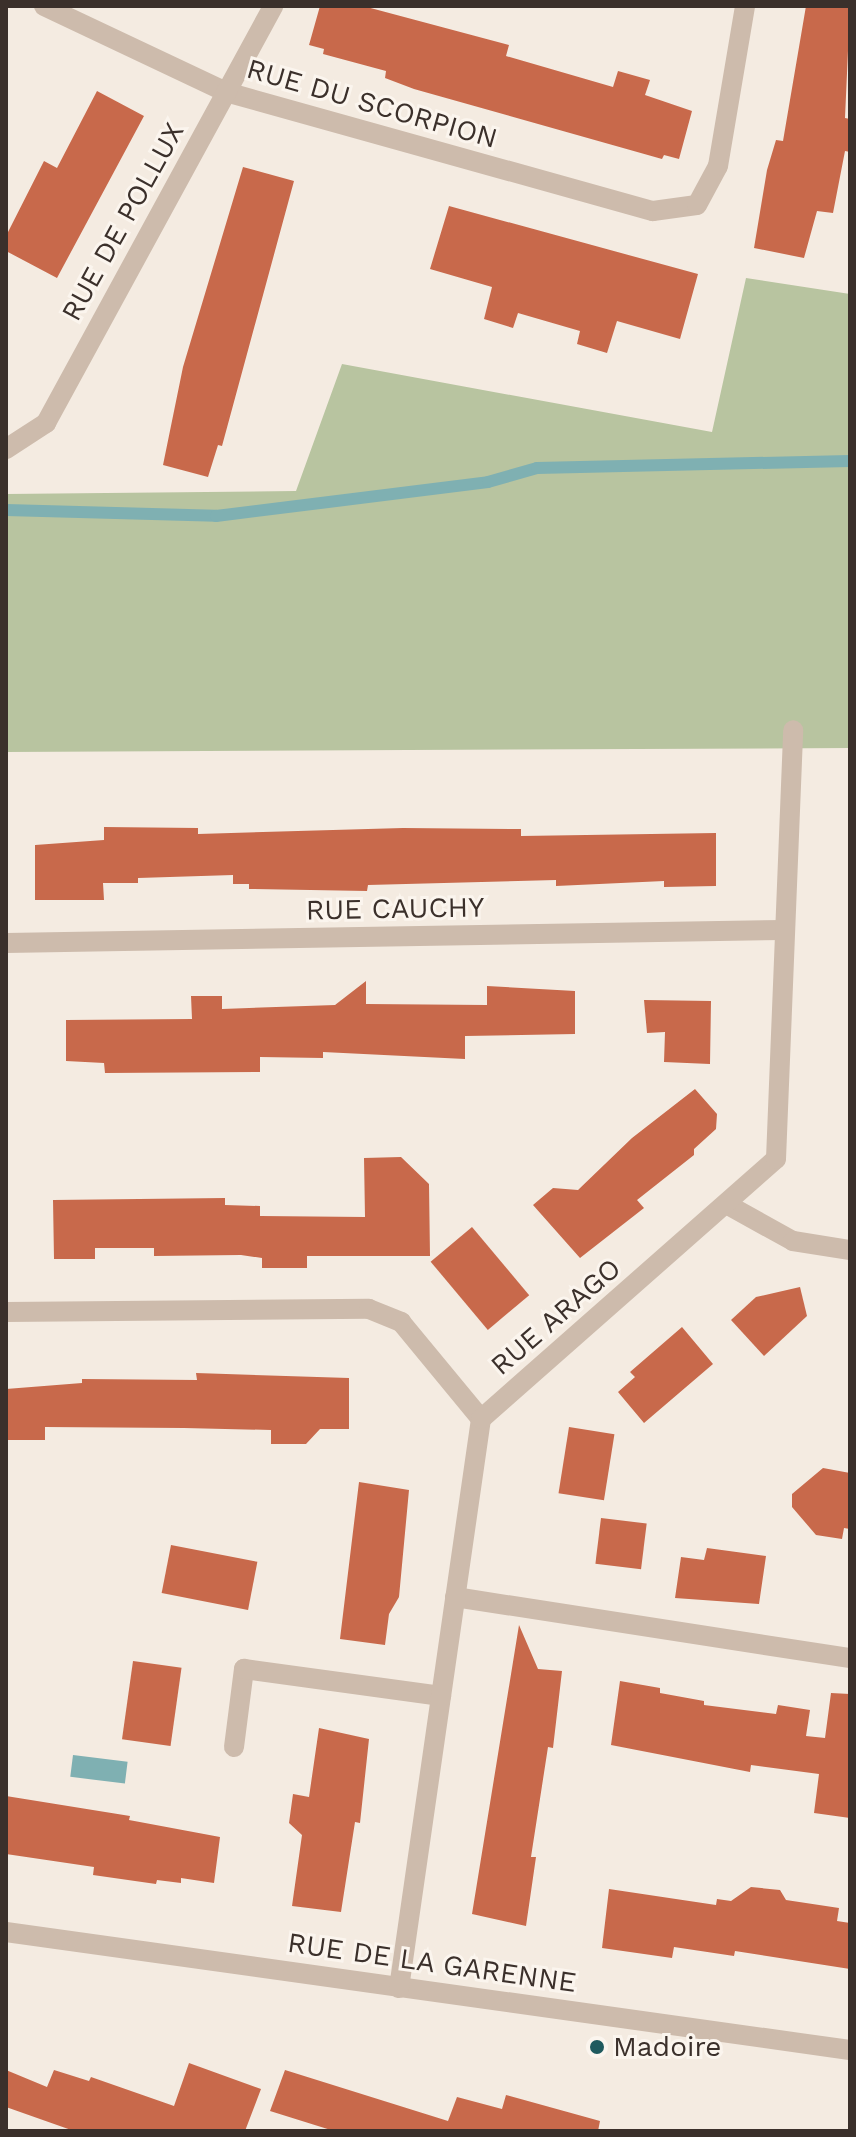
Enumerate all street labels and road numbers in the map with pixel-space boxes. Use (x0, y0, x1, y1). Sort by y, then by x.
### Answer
street label: RUE DU SCORPION (243, 52, 501, 156)
street label: RUE DE POLLUX (55, 117, 191, 327)
street label: RUE CAUCHY (305, 891, 485, 927)
street label: RUE ARAGO (484, 1251, 628, 1383)
street label: RUE DE LA GARENNE (285, 1926, 579, 2000)

